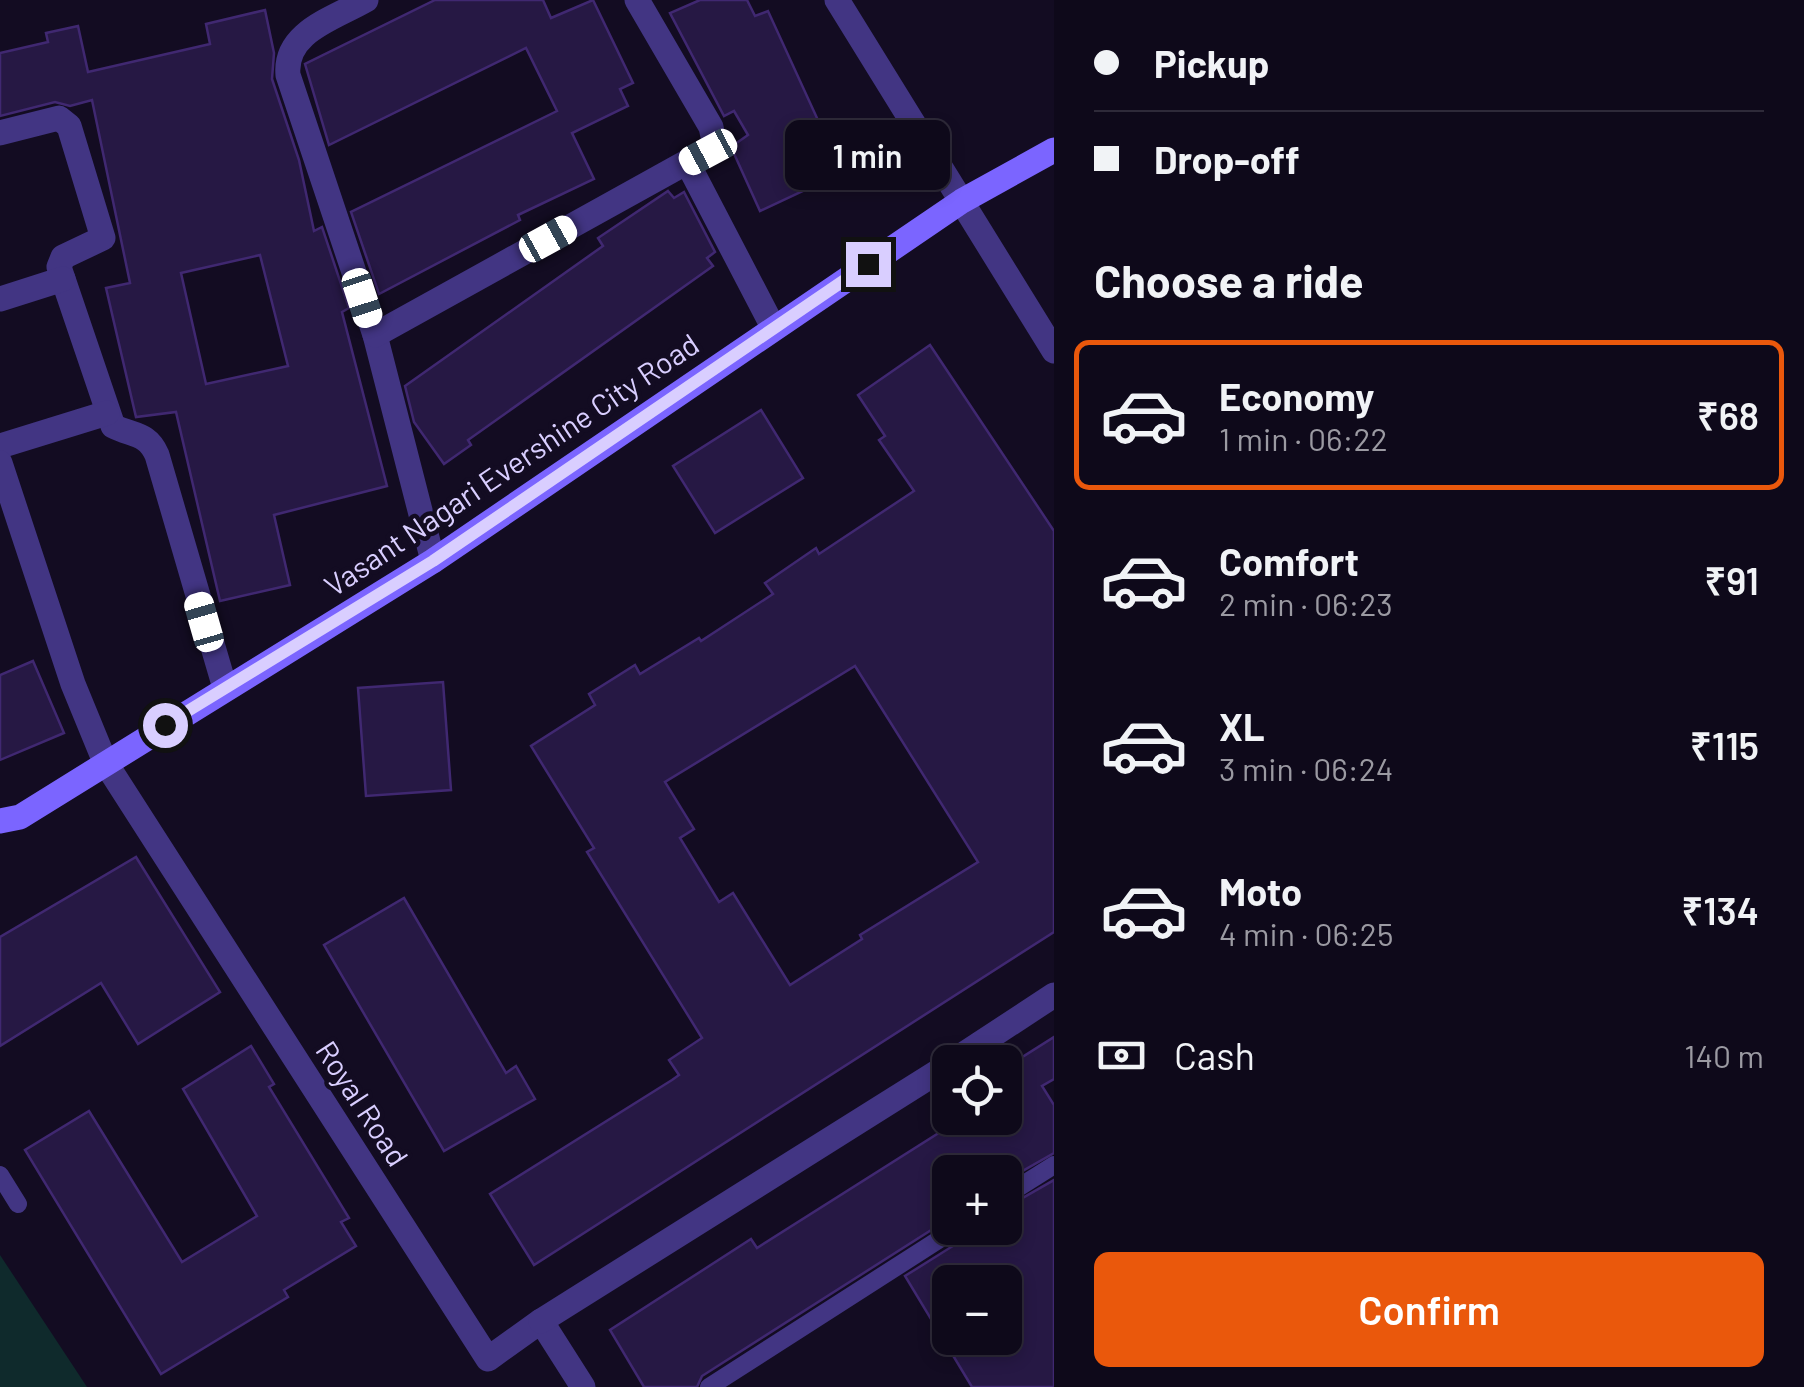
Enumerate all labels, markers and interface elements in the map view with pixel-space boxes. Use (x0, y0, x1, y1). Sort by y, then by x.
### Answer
text: Pickup (1154, 40, 1269, 86)
callout: 1 min (786, 119, 950, 189)
car (674, 125, 742, 179)
text: 1 min (833, 136, 902, 174)
text: Drop-off (1154, 136, 1300, 182)
car (514, 211, 582, 267)
route end (846, 242, 891, 287)
text: Choose a ride (1094, 253, 1364, 307)
car (338, 265, 386, 331)
street label: Vasant Nagari Evershine City Road (317, 325, 705, 603)
icon: car (1099, 370, 1189, 460)
text: Economy (1219, 373, 1374, 419)
text: ₹68 (1697, 392, 1759, 438)
text: 1 min · 06:22 (1219, 419, 1388, 457)
icon: car (1099, 535, 1189, 625)
text: Comfort (1219, 538, 1359, 584)
text: ₹91 (1705, 557, 1759, 603)
text: 2 min · 06:23 (1219, 584, 1393, 622)
car (181, 589, 227, 655)
icon: car (1099, 700, 1189, 790)
route start (143, 703, 188, 748)
text: XL (1219, 703, 1265, 749)
text: ₹115 (1690, 722, 1759, 768)
text: 3 min · 06:24 (1219, 749, 1393, 787)
icon: car (1099, 865, 1189, 955)
text: Moto (1219, 868, 1302, 914)
text: ₹134 (1681, 887, 1759, 933)
text: 4 min · 06:25 (1219, 914, 1393, 952)
icon: cash (1094, 1028, 1149, 1083)
text: Cash (1174, 1032, 1255, 1078)
street label: Royal Road (309, 1034, 417, 1172)
text: 140 m (1684, 1036, 1764, 1074)
map controls (932, 1045, 1022, 1355)
button: locate (932, 1045, 1022, 1135)
button: + (932, 1155, 1022, 1245)
button: Confirm (1094, 1252, 1764, 1367)
button: − (932, 1265, 1022, 1355)

